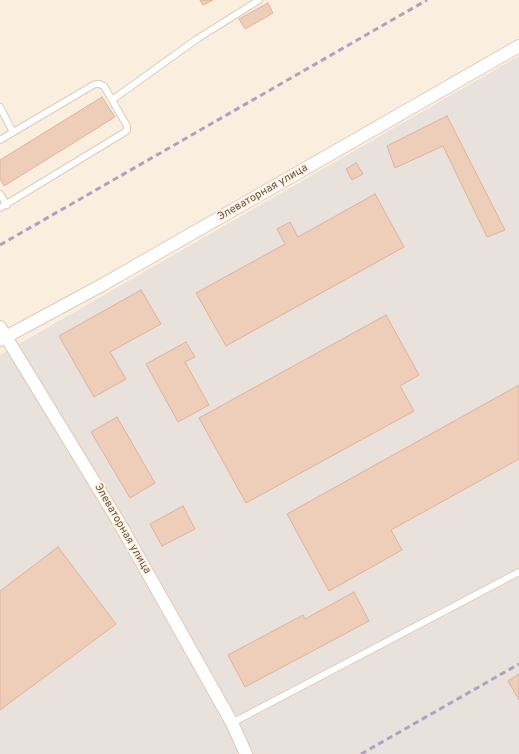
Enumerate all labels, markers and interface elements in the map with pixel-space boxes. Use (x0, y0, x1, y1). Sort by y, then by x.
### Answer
street label: Элеваторная улица (216, 162, 310, 224)
street label: Элеваторная улица (91, 482, 153, 576)

